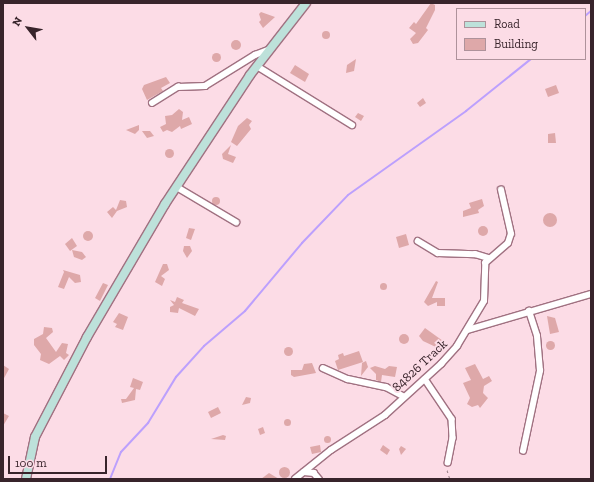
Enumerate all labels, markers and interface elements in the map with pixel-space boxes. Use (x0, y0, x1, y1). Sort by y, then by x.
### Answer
north arrow (8, 8, 48, 48)
legend (456, 8, 586, 60)
text: N (10, 15, 25, 28)
text: Road (494, 17, 520, 31)
text: Building (494, 37, 538, 51)
street label: 84826 Track (389, 336, 451, 396)
scale bar (10, 448, 109, 474)
text: 100 m (15, 456, 47, 470)

